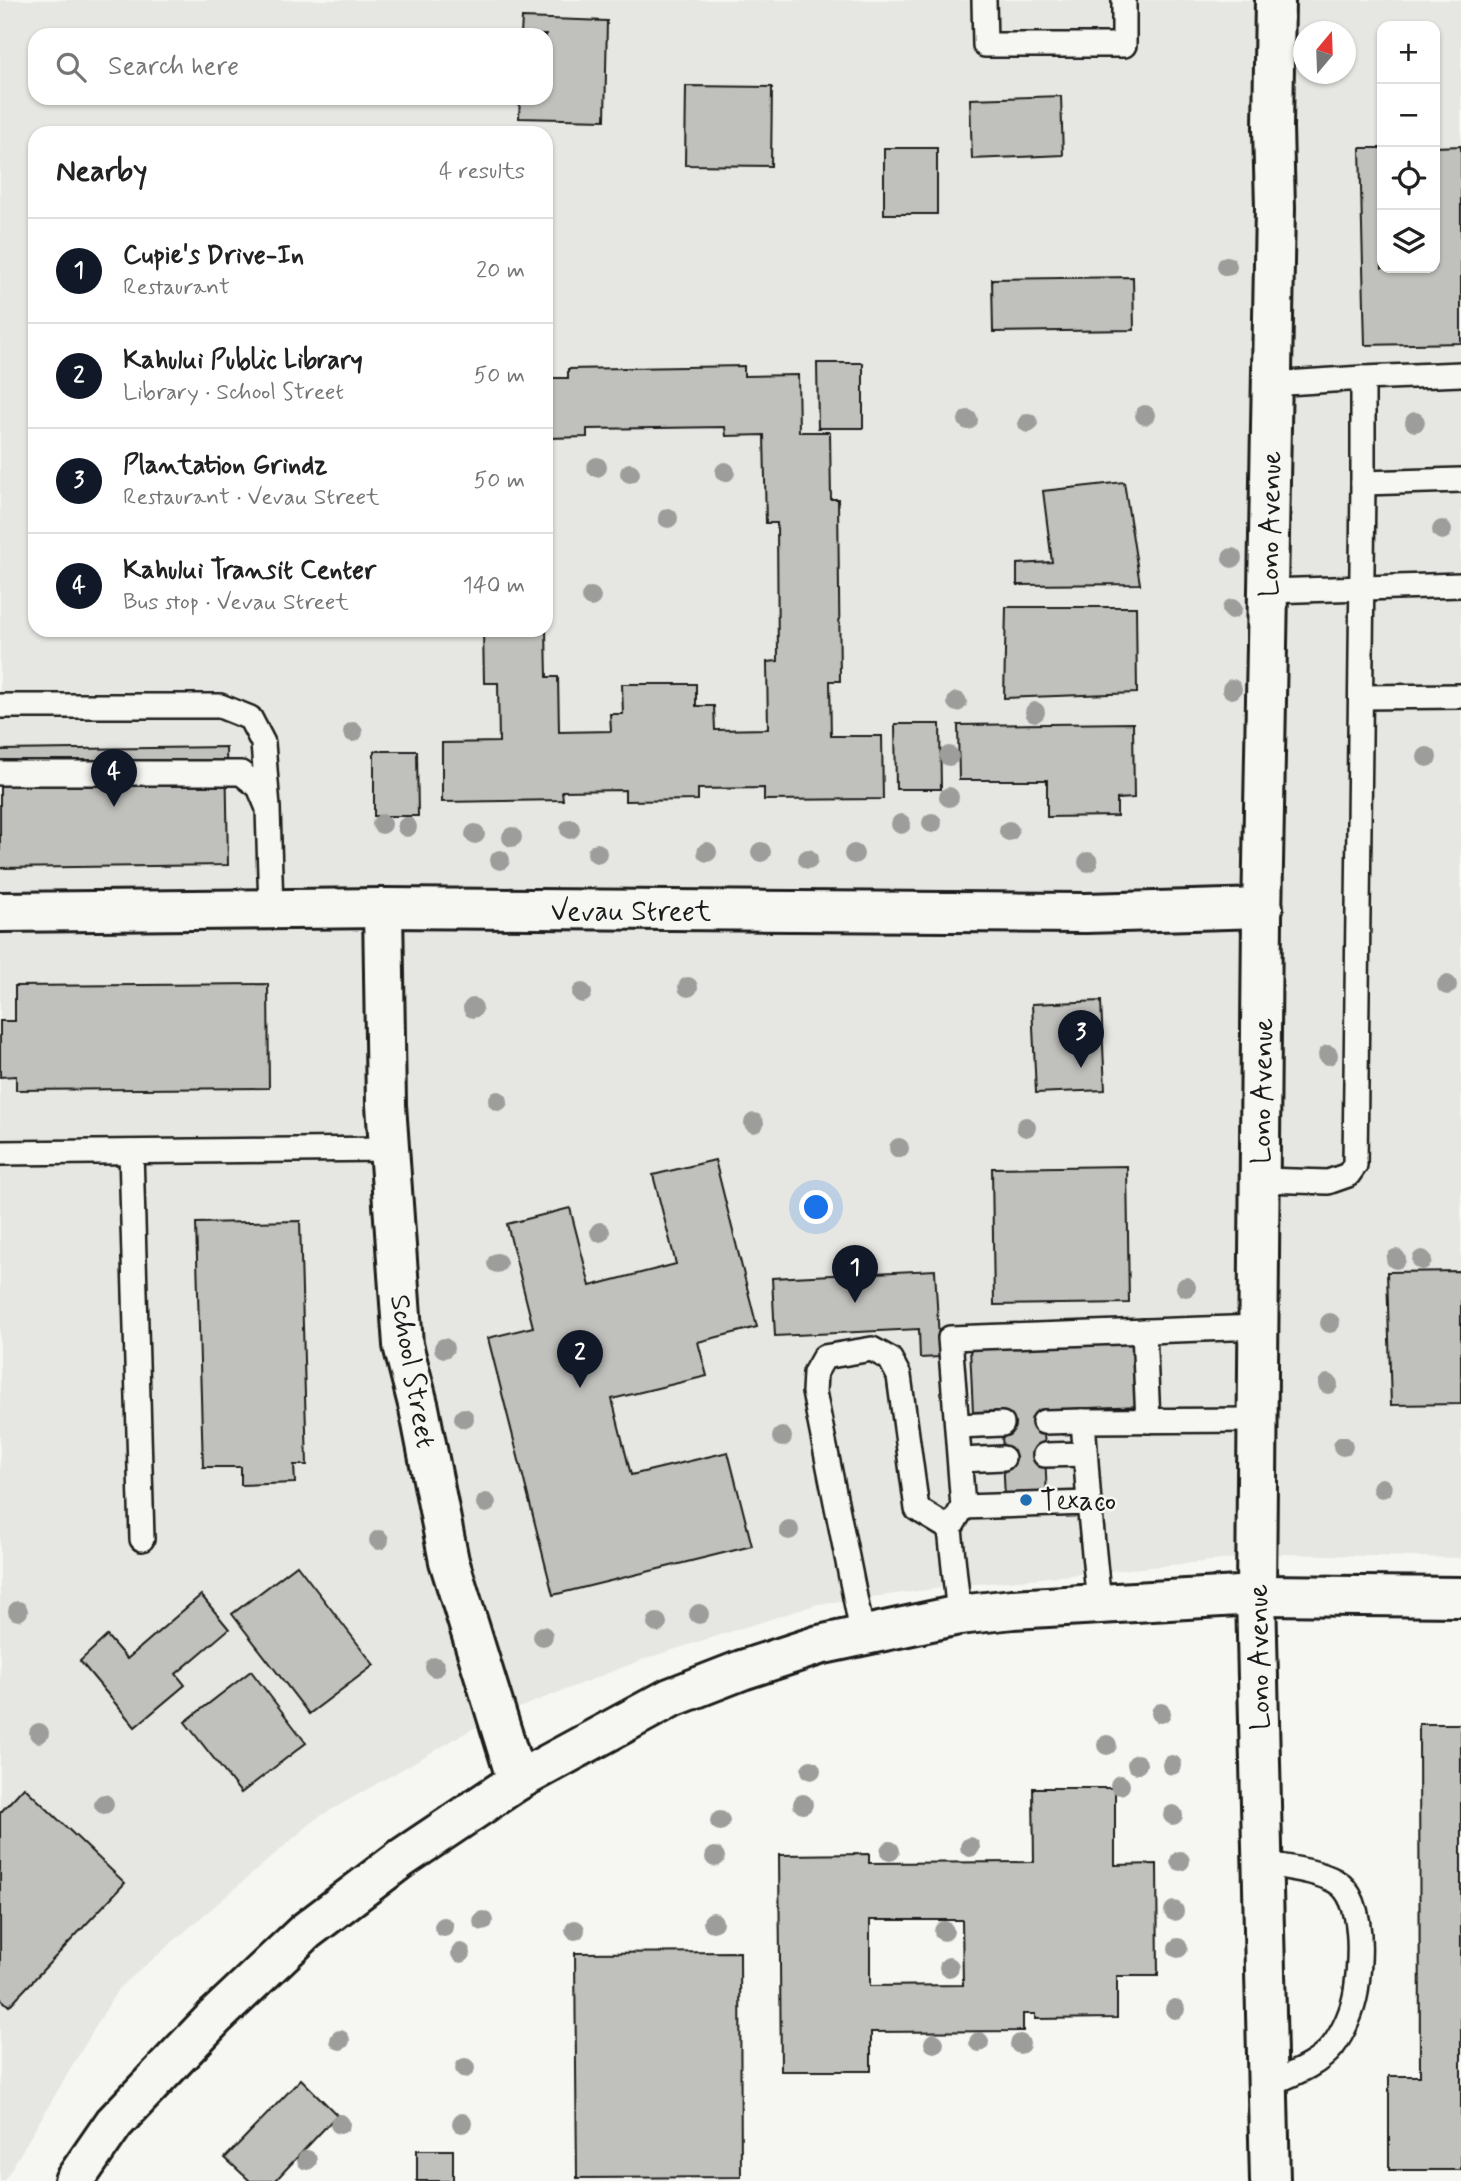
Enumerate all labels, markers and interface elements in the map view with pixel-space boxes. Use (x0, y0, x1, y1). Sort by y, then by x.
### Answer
north arrow (1293, 21, 1356, 84)
map controls (1377, 21, 1440, 273)
button: + (1377, 21, 1440, 84)
search box (28, 28, 553, 105)
icon: search (52, 48, 90, 86)
text: Search here (108, 50, 239, 84)
button: − (1377, 84, 1440, 147)
button: locate (1377, 147, 1440, 210)
text: Nearby (56, 152, 147, 191)
text: 4 results (439, 157, 525, 187)
button: layers (1377, 210, 1440, 273)
text: Cupie's Drive-In (123, 239, 304, 273)
text: 1 (74, 256, 84, 286)
text: 20 m (476, 256, 525, 286)
text: Restaurant (123, 273, 230, 303)
text: Kahului Public Library (123, 344, 363, 378)
text: 2 (73, 361, 85, 391)
text: 50 m (474, 361, 525, 391)
text: Library · School Street (123, 378, 344, 408)
text: Plantation Grindz (123, 449, 328, 483)
street label: Lono Avenue (1252, 451, 1291, 597)
text: 3 (74, 466, 84, 496)
text: 50 m (474, 466, 525, 496)
text: Restaurant · Vevau Street (123, 483, 380, 513)
text: Kahului Transit Center (123, 554, 376, 588)
text: 4 (72, 571, 86, 601)
text: 140 m (462, 571, 525, 601)
text: Bus stop · Vevau Street (123, 588, 349, 618)
pin: 4 (91, 749, 137, 807)
street label: Vevau Street (551, 894, 712, 931)
pin: 3 (1058, 1010, 1104, 1068)
street label: Lono Avenue (1244, 1018, 1283, 1164)
your location (799, 1190, 833, 1224)
pin: 1 (832, 1245, 878, 1303)
street label: School Street (380, 1292, 443, 1451)
pin: 2 (557, 1330, 603, 1388)
place label: Texaco (1040, 1484, 1116, 1521)
marker: Texaco (1018, 1492, 1034, 1508)
street label: Lono Avenue (1241, 1584, 1280, 1730)

